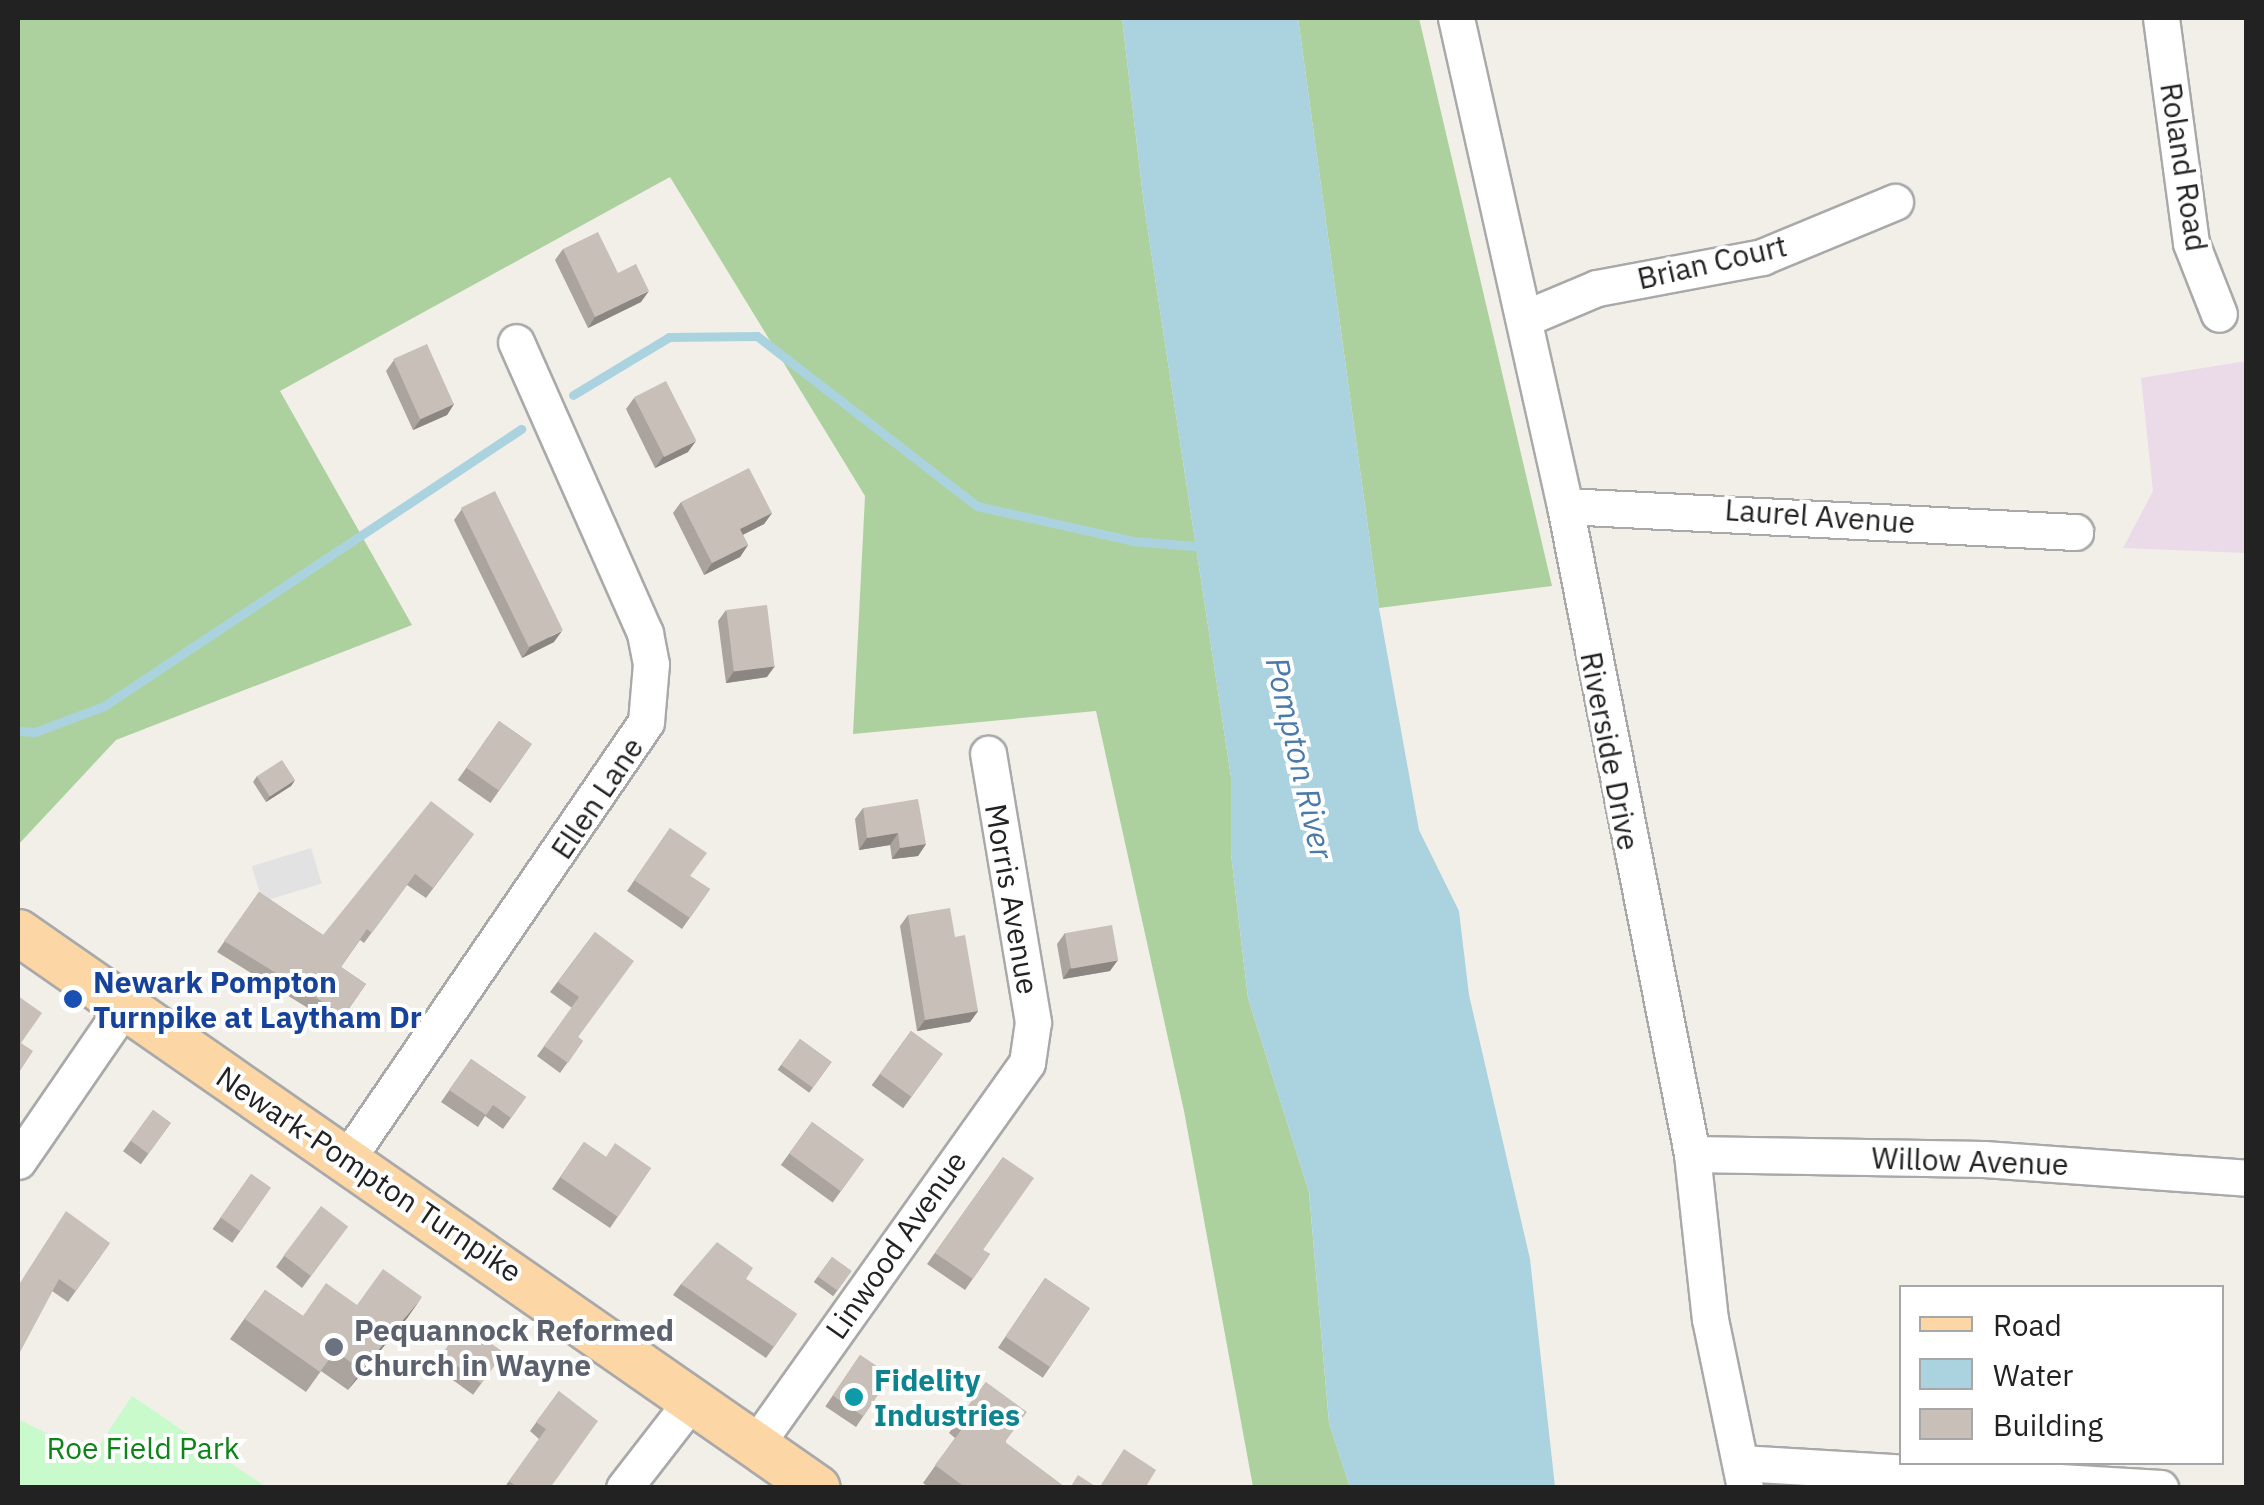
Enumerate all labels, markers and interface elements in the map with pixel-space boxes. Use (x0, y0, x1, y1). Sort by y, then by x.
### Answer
street label: Roland Road (2153, 80, 2215, 254)
street label: Brian Court (1634, 227, 1790, 297)
street label: Laurel Avenue (1724, 491, 1916, 541)
street label: Riverside Drive (1573, 649, 1647, 853)
water label: Pompton River (1258, 653, 1342, 863)
street label: Ellen Lane (543, 730, 651, 866)
street label: Morris Avenue (978, 801, 1046, 997)
place label: Newark Pompton Turnpike at Laytham Dr (93, 964, 422, 1034)
marker: Newark Pompton Turnpike at Laytham Dr (62, 988, 84, 1010)
street label: Newark-Pompton Turnpike (210, 1058, 528, 1290)
street label: Willow Avenue (1871, 1140, 2069, 1182)
street label: Linwood Avenue (818, 1144, 974, 1346)
legend (1899, 1285, 2224, 1465)
text: Road (1993, 1305, 2062, 1344)
place label: Pequannock Reformed Church in Wayne (354, 1312, 674, 1382)
marker: Pequannock Reformed Church in Wayne (323, 1336, 345, 1358)
text: Water (1993, 1355, 2073, 1394)
place label: Fidelity Industries (874, 1362, 1020, 1432)
marker: Fidelity Industries (843, 1386, 865, 1408)
text: Building (1993, 1405, 2103, 1444)
park label: Roe Field Park (46, 1430, 240, 1466)

